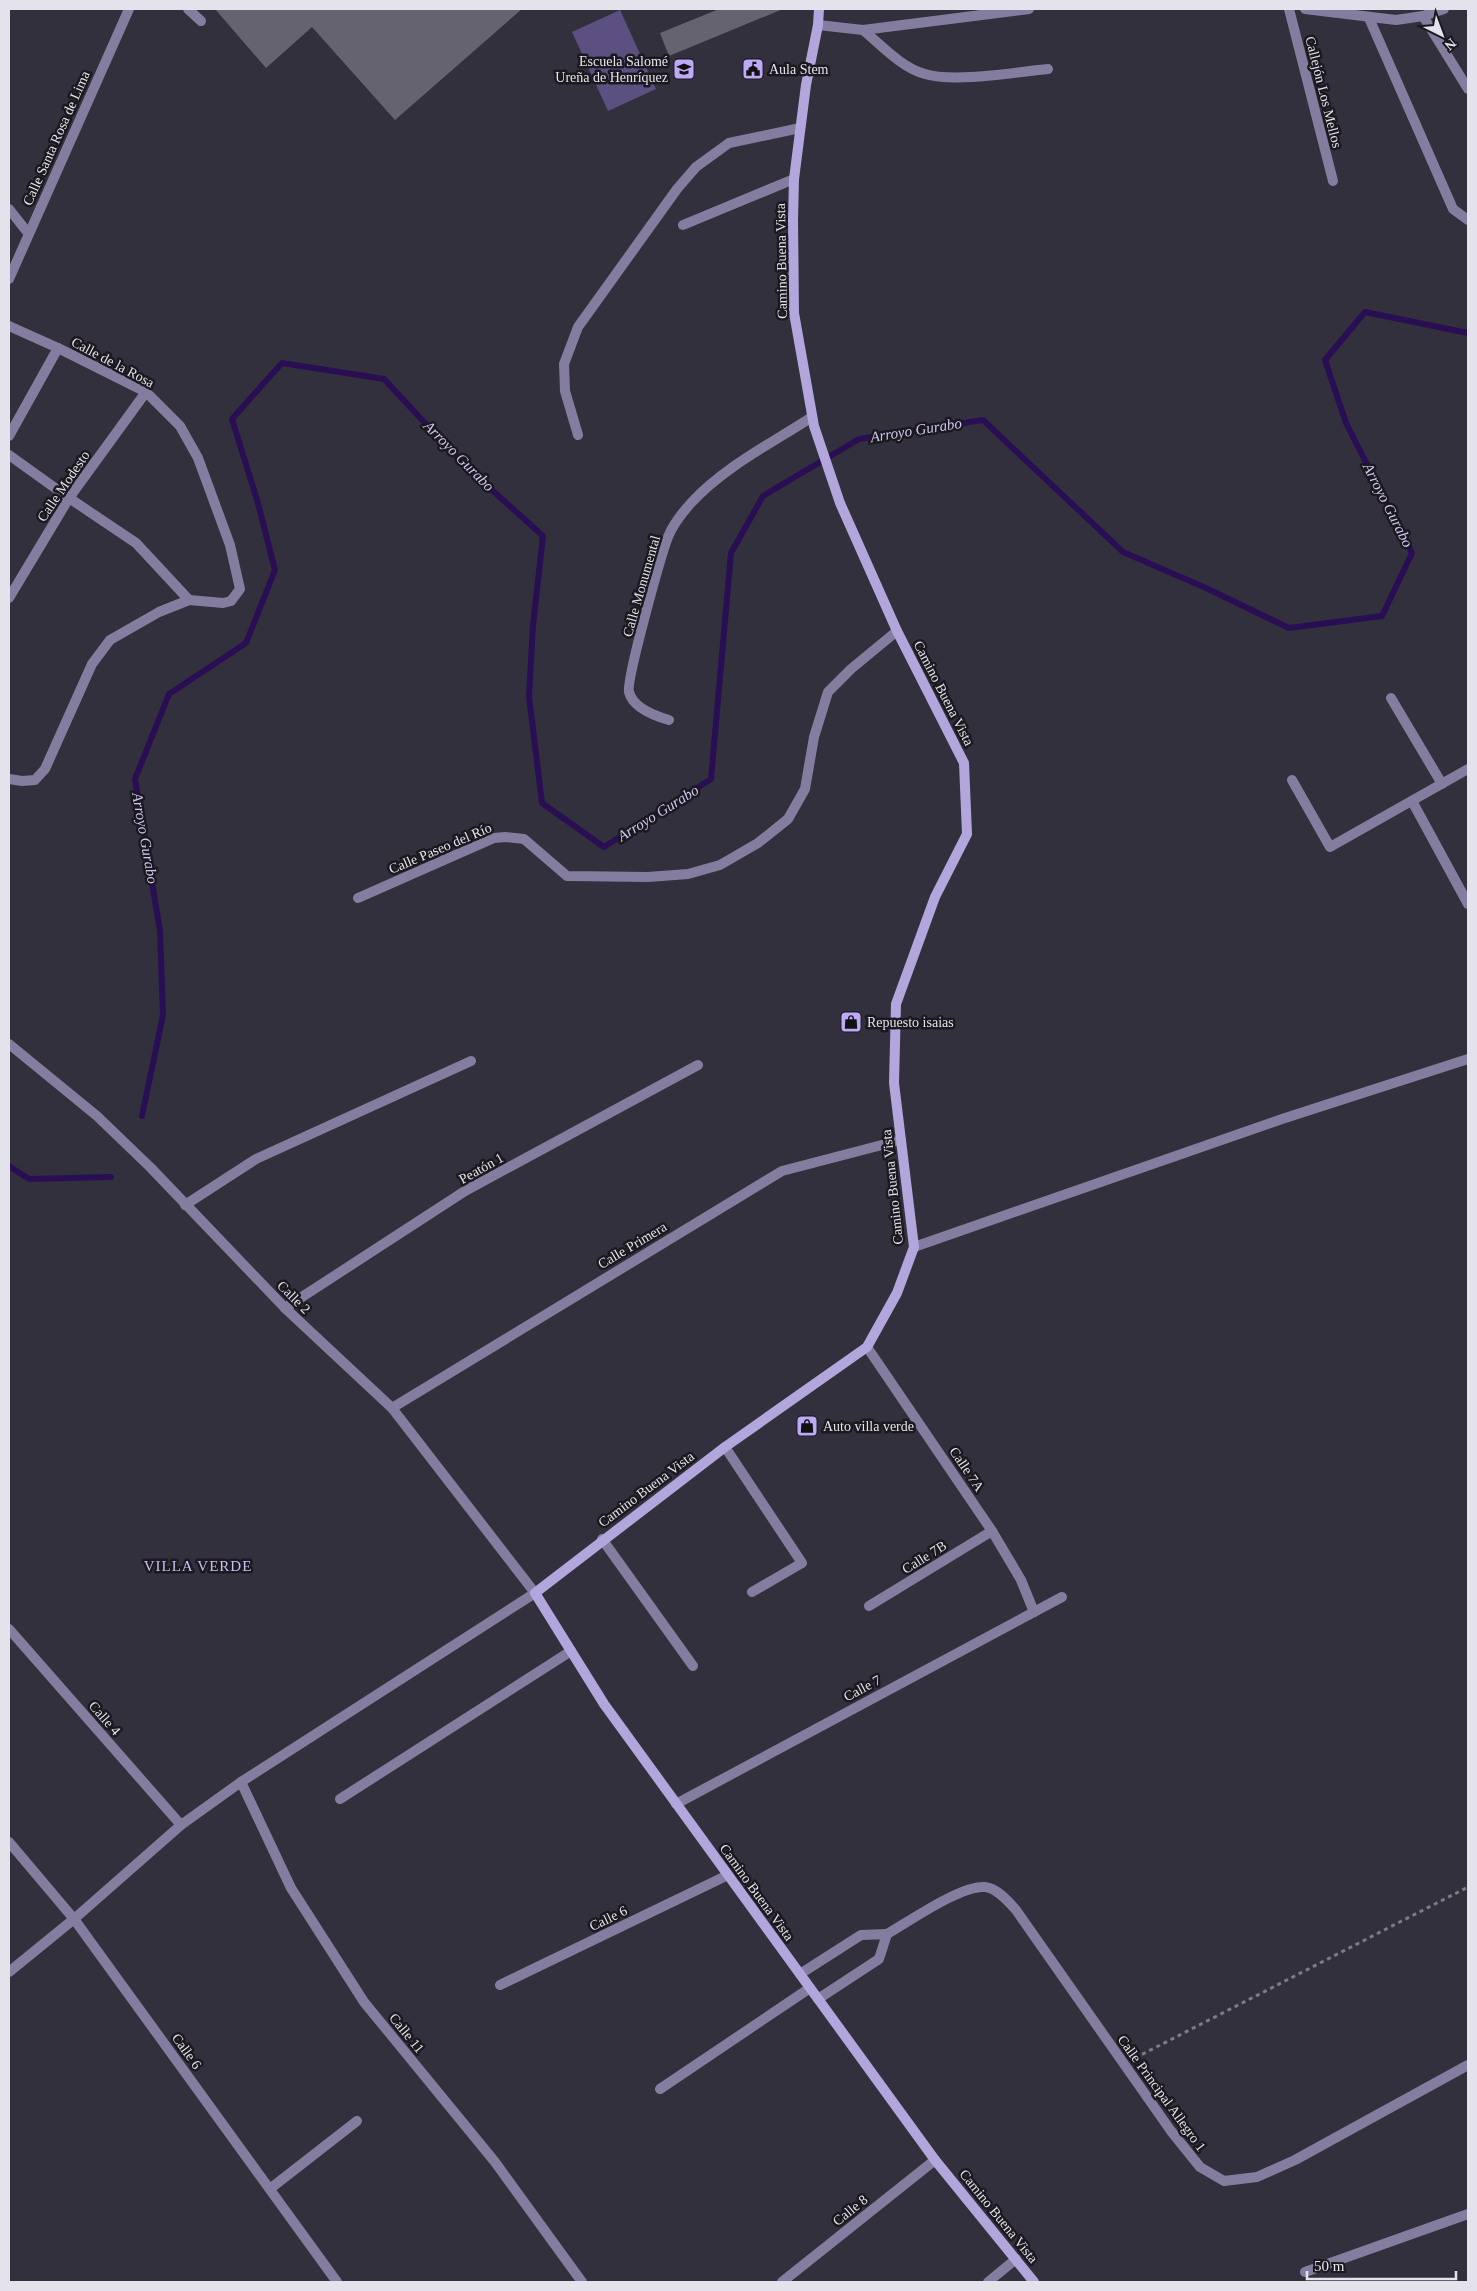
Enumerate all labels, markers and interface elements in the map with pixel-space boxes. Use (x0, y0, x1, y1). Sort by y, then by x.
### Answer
north arrow (1417, 10, 1467, 60)
street label: Callejón Los Mellos (1302, 35, 1345, 149)
text: N (1442, 35, 1459, 53)
place label: Escuela Salomé Ureña de Henríquez (555, 54, 668, 85)
school or university icon: Escuela Salomé Ureña de Henríquez (672, 57, 696, 81)
public building icon: Aula Stem (741, 57, 765, 81)
place label: Aula Stem (769, 62, 829, 77)
street label: Calle Santa Rosa de Lima (20, 68, 93, 208)
street label: Camino Buena Vista (773, 202, 790, 319)
street label: Calle de la Rosa (69, 334, 157, 391)
water label: Arroyo Gurabo (868, 415, 963, 445)
water label: Arroyo Gurabo (420, 417, 498, 495)
street label: Calle Modesto (34, 448, 93, 524)
water label: Arroyo Gurabo (1359, 459, 1416, 550)
street label: Calle Monumental (620, 534, 663, 638)
street label: Camino Buena Vista (911, 638, 977, 749)
water label: Arroyo Gurabo (614, 781, 702, 845)
water label: Arroyo Gurabo (129, 790, 161, 885)
street label: Calle Paseo del Río (387, 820, 494, 877)
shop icon: Repuesto isaias (839, 1010, 863, 1034)
place label: Repuesto isaias (867, 1015, 954, 1030)
street label: Camino Buena Vista (879, 1128, 906, 1245)
street label: Peatón 1 (456, 1150, 506, 1187)
street label: Calle Primera (595, 1219, 670, 1272)
street label: Calle 2 (274, 1278, 313, 1317)
shop icon: Auto villa verde (795, 1414, 819, 1438)
place label: Auto villa verde (823, 1419, 914, 1434)
street label: Calle 7A (946, 1444, 987, 1495)
street label: Camino Buena Vista (596, 1448, 698, 1530)
street label: Calle 7B (899, 1538, 949, 1577)
district label: VILLA VERDE (144, 1558, 252, 1574)
street label: Calle 7 (841, 1672, 883, 1704)
street label: Calle 4 (86, 1698, 123, 1738)
street label: Camino Buena Vista (717, 1841, 797, 1944)
street label: Calle 6 (587, 1903, 630, 1934)
street label: Calle 11 (386, 2011, 427, 2056)
street label: Calle 6 (169, 2031, 204, 2072)
street label: Calle Principal Allegro 1 (1115, 2032, 1209, 2154)
street label: Camino Buena Vista (956, 2167, 1041, 2267)
street label: Calle 8 (830, 2192, 871, 2229)
scale bar (1307, 2248, 1456, 2280)
text: 50 m (1314, 2258, 1345, 2274)

